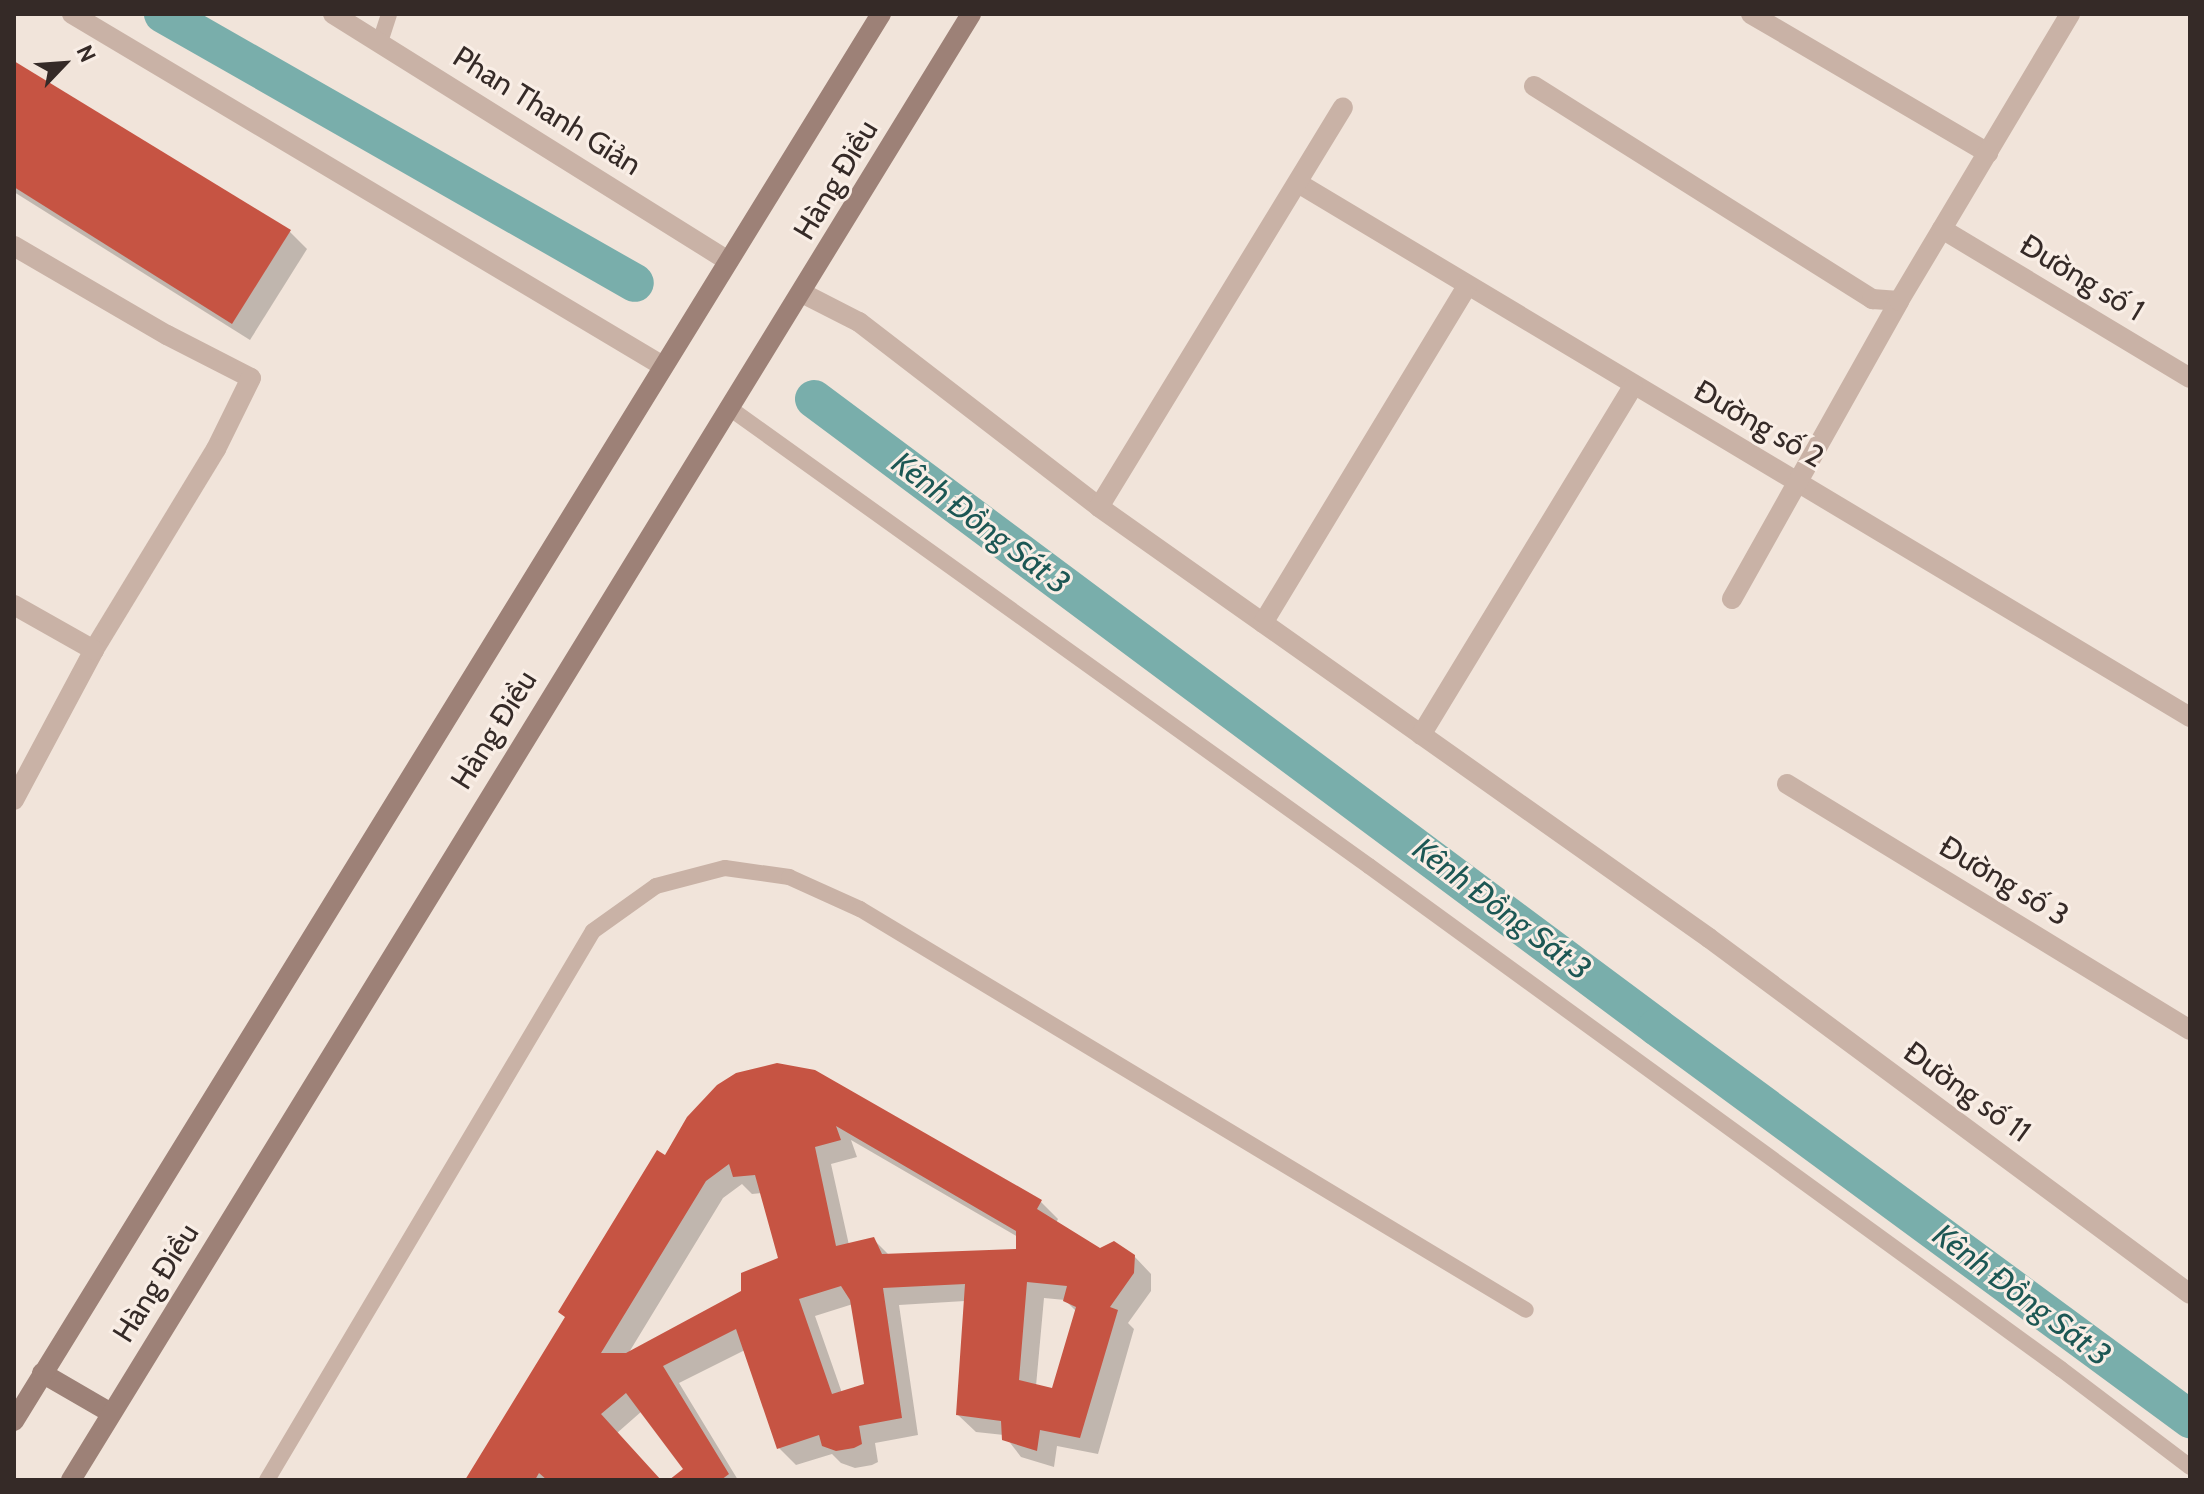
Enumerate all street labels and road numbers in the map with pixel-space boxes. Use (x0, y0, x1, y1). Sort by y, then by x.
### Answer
street label: Phan Thanh Giản (446, 39, 648, 183)
street label: Hàng Điều (786, 114, 886, 246)
street label: Đường số 1 (2014, 227, 2150, 329)
street label: Đường số 2 (1688, 372, 1830, 476)
street label: Hàng Điều (443, 664, 545, 796)
street label: Đường số 3 (1933, 828, 2075, 934)
street label: Đường số 11 (1897, 1034, 2037, 1150)
street label: Hàng Điều (105, 1217, 207, 1349)

